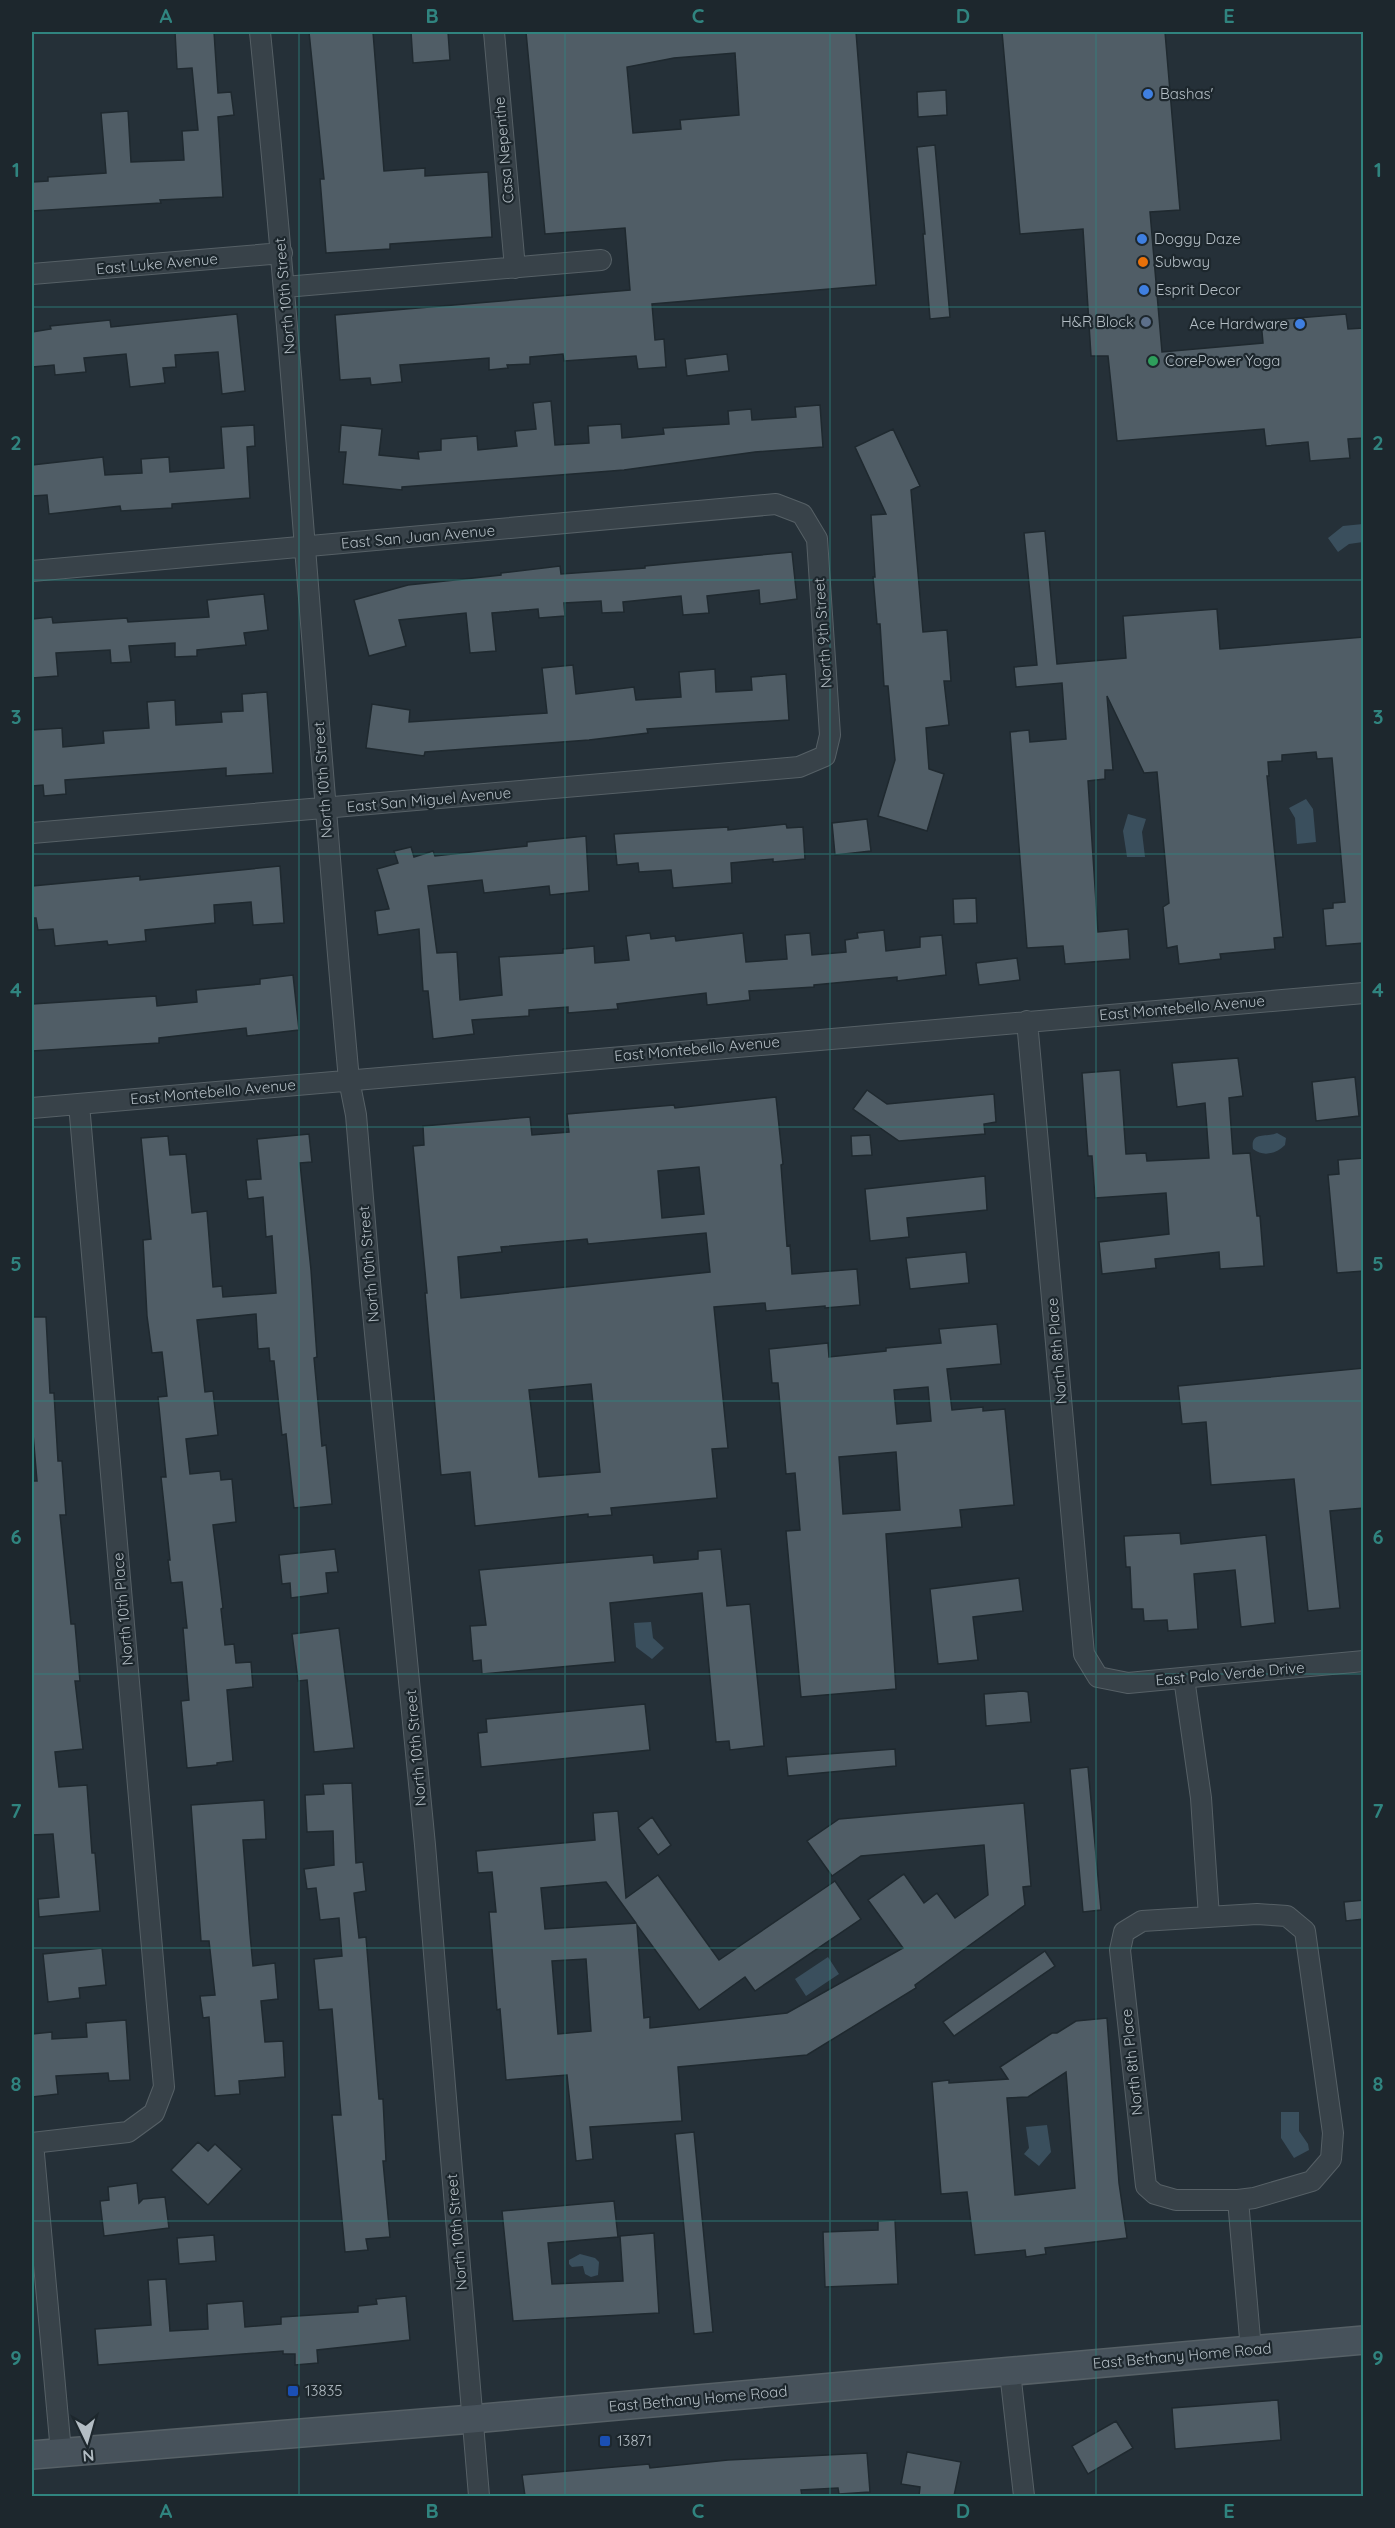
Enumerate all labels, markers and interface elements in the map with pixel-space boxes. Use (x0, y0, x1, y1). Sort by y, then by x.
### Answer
text: A (160, 3, 173, 28)
text: B (425, 3, 439, 28)
text: C (692, 3, 705, 28)
text: D (956, 3, 970, 28)
text: E (1223, 3, 1235, 28)
place label: Bashas' (1160, 84, 1214, 103)
marker: Bashas' (1141, 87, 1155, 101)
street label: Casa Nepenthe (489, 96, 518, 204)
text: 1 (12, 157, 20, 182)
text: 1 (1374, 157, 1382, 182)
place label: Doggy Daze (1154, 229, 1241, 248)
marker: Doggy Daze (1135, 232, 1149, 246)
street label: North 10th Street (270, 237, 299, 355)
street label: East Luke Avenue (95, 249, 219, 278)
place label: Subway (1155, 252, 1210, 271)
marker: Subway (1136, 255, 1150, 269)
place label: Esprit Decor (1156, 280, 1241, 299)
marker: Esprit Decor (1137, 283, 1151, 297)
place label: H&R Block (1061, 312, 1134, 331)
place label: Ace Hardware (1189, 314, 1288, 333)
marker: H&R Block (1139, 315, 1153, 329)
marker: Ace Hardware (1293, 317, 1307, 331)
place label: CorePower Yoga (1165, 351, 1280, 370)
marker: CorePower Yoga (1146, 354, 1160, 368)
text: 2 (10, 430, 22, 455)
text: 2 (1372, 430, 1384, 455)
street label: East San Juan Avenue (340, 520, 496, 553)
street label: North 9th Street (809, 577, 836, 689)
text: 3 (11, 704, 21, 729)
text: 3 (1373, 704, 1383, 729)
street label: North 10th Street (309, 721, 336, 839)
street label: East San Miguel Avenue (346, 783, 512, 816)
text: 4 (10, 977, 22, 1002)
text: 4 (1372, 977, 1384, 1002)
street label: East Montebello Avenue (1098, 991, 1266, 1024)
street label: East Montebello Avenue (613, 1032, 781, 1065)
street label: East Montebello Avenue (129, 1075, 297, 1108)
street label: North 10th Street (354, 1205, 383, 1323)
text: 5 (10, 1251, 22, 1276)
text: 5 (1372, 1251, 1384, 1276)
street label: North 8th Place (1042, 1297, 1071, 1405)
text: 6 (10, 1524, 22, 1549)
text: 6 (1372, 1524, 1384, 1549)
street label: North 10th Place (108, 1552, 137, 1666)
street label: East Palo Verde Drive (1155, 1658, 1305, 1689)
street label: North 10th Street (401, 1689, 430, 1807)
text: 7 (11, 1798, 22, 1823)
text: 7 (1373, 1798, 1384, 1823)
street label: North 8th Place (1116, 2008, 1147, 2116)
text: 8 (11, 2071, 22, 2096)
text: 8 (1373, 2071, 1384, 2096)
street label: North 10th Street (442, 2173, 471, 2291)
street label: East Bethany Home Road (1092, 2338, 1272, 2373)
text: 9 (10, 2345, 22, 2370)
text: 9 (1372, 2345, 1384, 2370)
place label: 13835 (305, 2381, 343, 2400)
street label: East Bethany Home Road (608, 2381, 788, 2416)
marker: 13835 (286, 2384, 300, 2398)
north arrow (57, 2411, 117, 2471)
place label: 13871 (617, 2431, 652, 2450)
marker: 13871 (598, 2434, 612, 2448)
text: N (82, 2445, 95, 2466)
text: A (160, 2498, 173, 2523)
text: B (425, 2498, 439, 2523)
text: C (692, 2498, 705, 2523)
text: D (956, 2498, 970, 2523)
text: E (1223, 2498, 1235, 2523)

